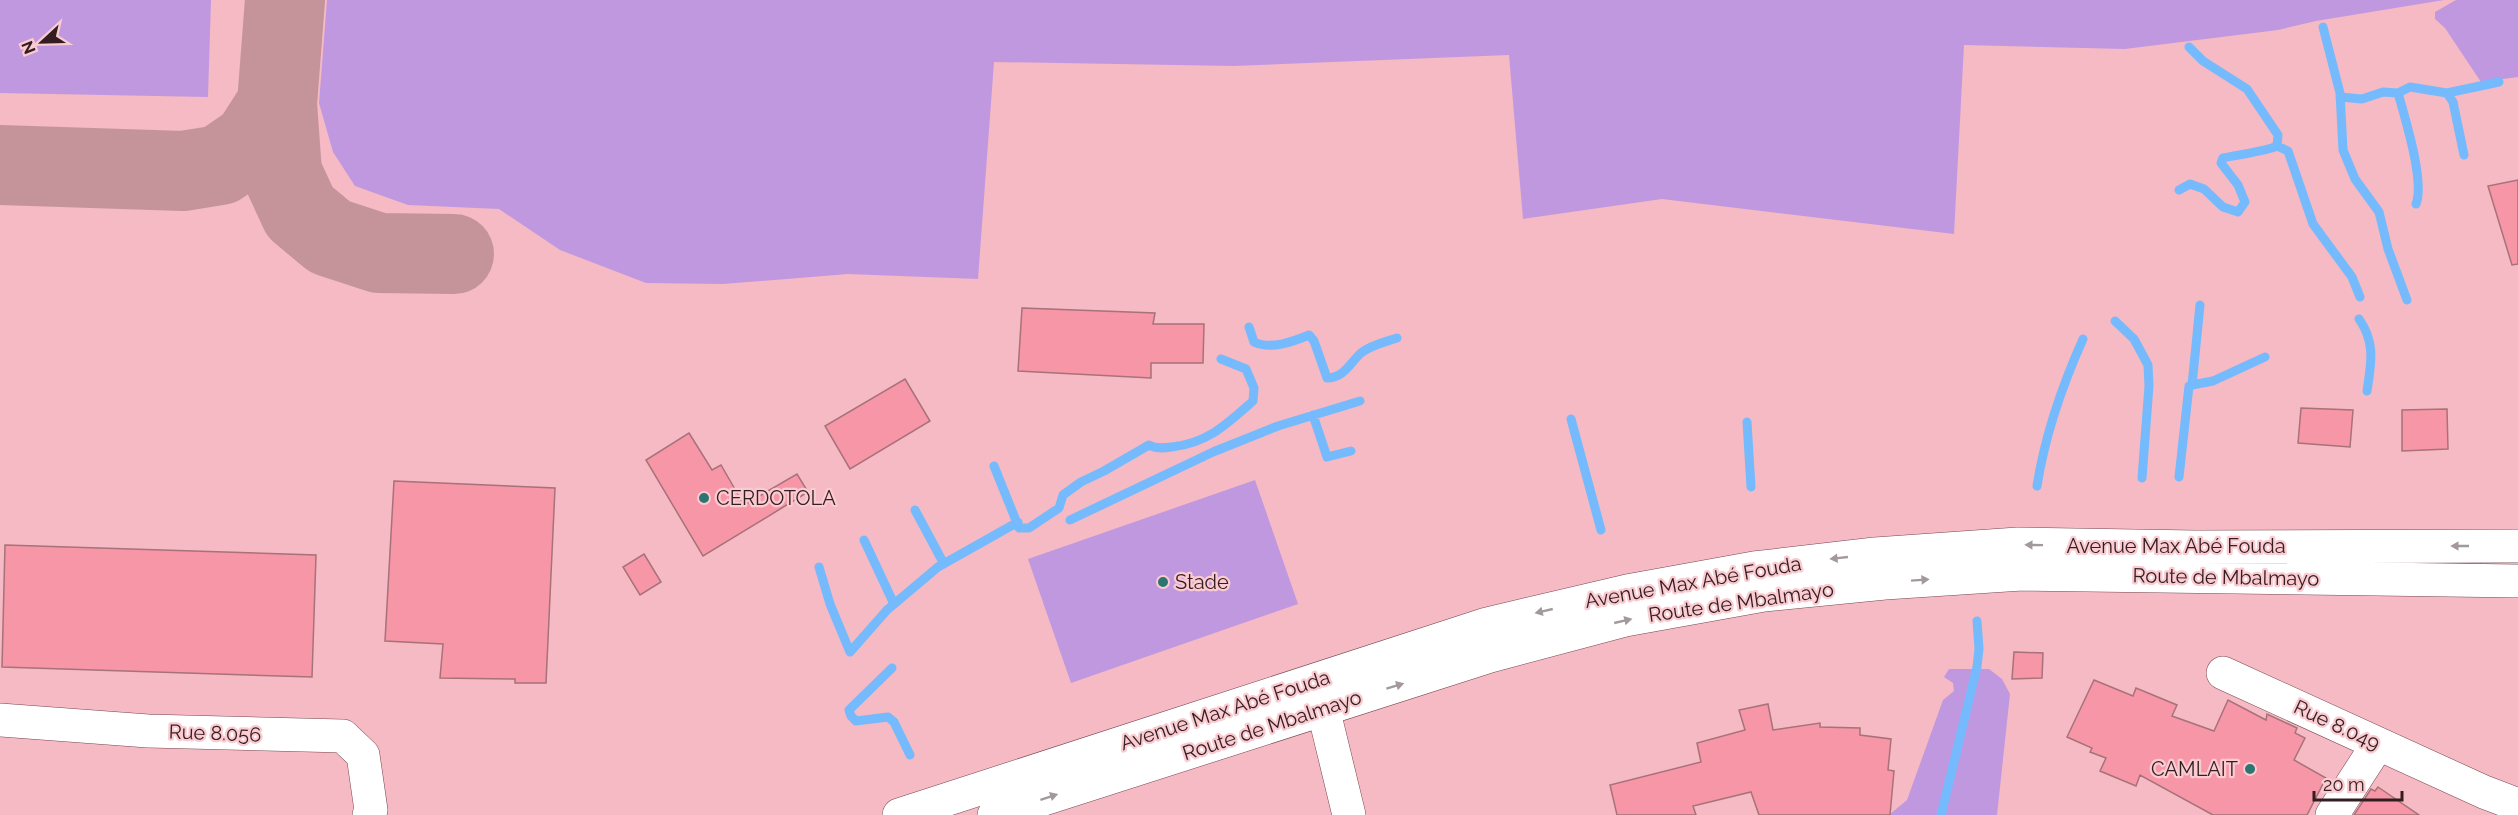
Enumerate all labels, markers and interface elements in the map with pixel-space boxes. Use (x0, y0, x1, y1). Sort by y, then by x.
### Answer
north arrow (12, 12, 72, 72)
text: N (17, 38, 40, 57)
place label: CERDOTOLA (716, 486, 836, 510)
marker: CERDOTOLA (697, 491, 711, 505)
street label: Avenue Max Abé Fouda (2066, 534, 2286, 558)
one-way arrow (2024, 540, 2043, 549)
one-way arrow (2450, 541, 2469, 551)
street label: Avenue Max Abé Fouda (1583, 551, 1803, 613)
one-way arrow (1830, 553, 1849, 563)
street label: Route de Mbalmayo (2132, 563, 2320, 591)
place label: Stade (1175, 570, 1229, 594)
marker: Stade (1156, 575, 1170, 589)
one-way arrow (1910, 576, 1929, 585)
street label: Route de Mbalmayo (1647, 577, 1835, 627)
one-way arrow (1535, 606, 1553, 616)
one-way arrow (1614, 616, 1633, 625)
street label: Avenue Max Abé Fouda (1117, 665, 1333, 755)
one-way arrow (1386, 681, 1404, 690)
street label: Route de Mbalmayo (1180, 685, 1365, 765)
street label: Rue 8.049 (2290, 695, 2384, 755)
street label: Rue 8.056 (168, 719, 262, 747)
place label: CAMLAIT (2151, 757, 2238, 781)
marker: CAMLAIT (2243, 762, 2257, 776)
scale bar (2314, 764, 2402, 802)
text: 20 m (2323, 774, 2365, 795)
one-way arrow (1040, 792, 1058, 801)

